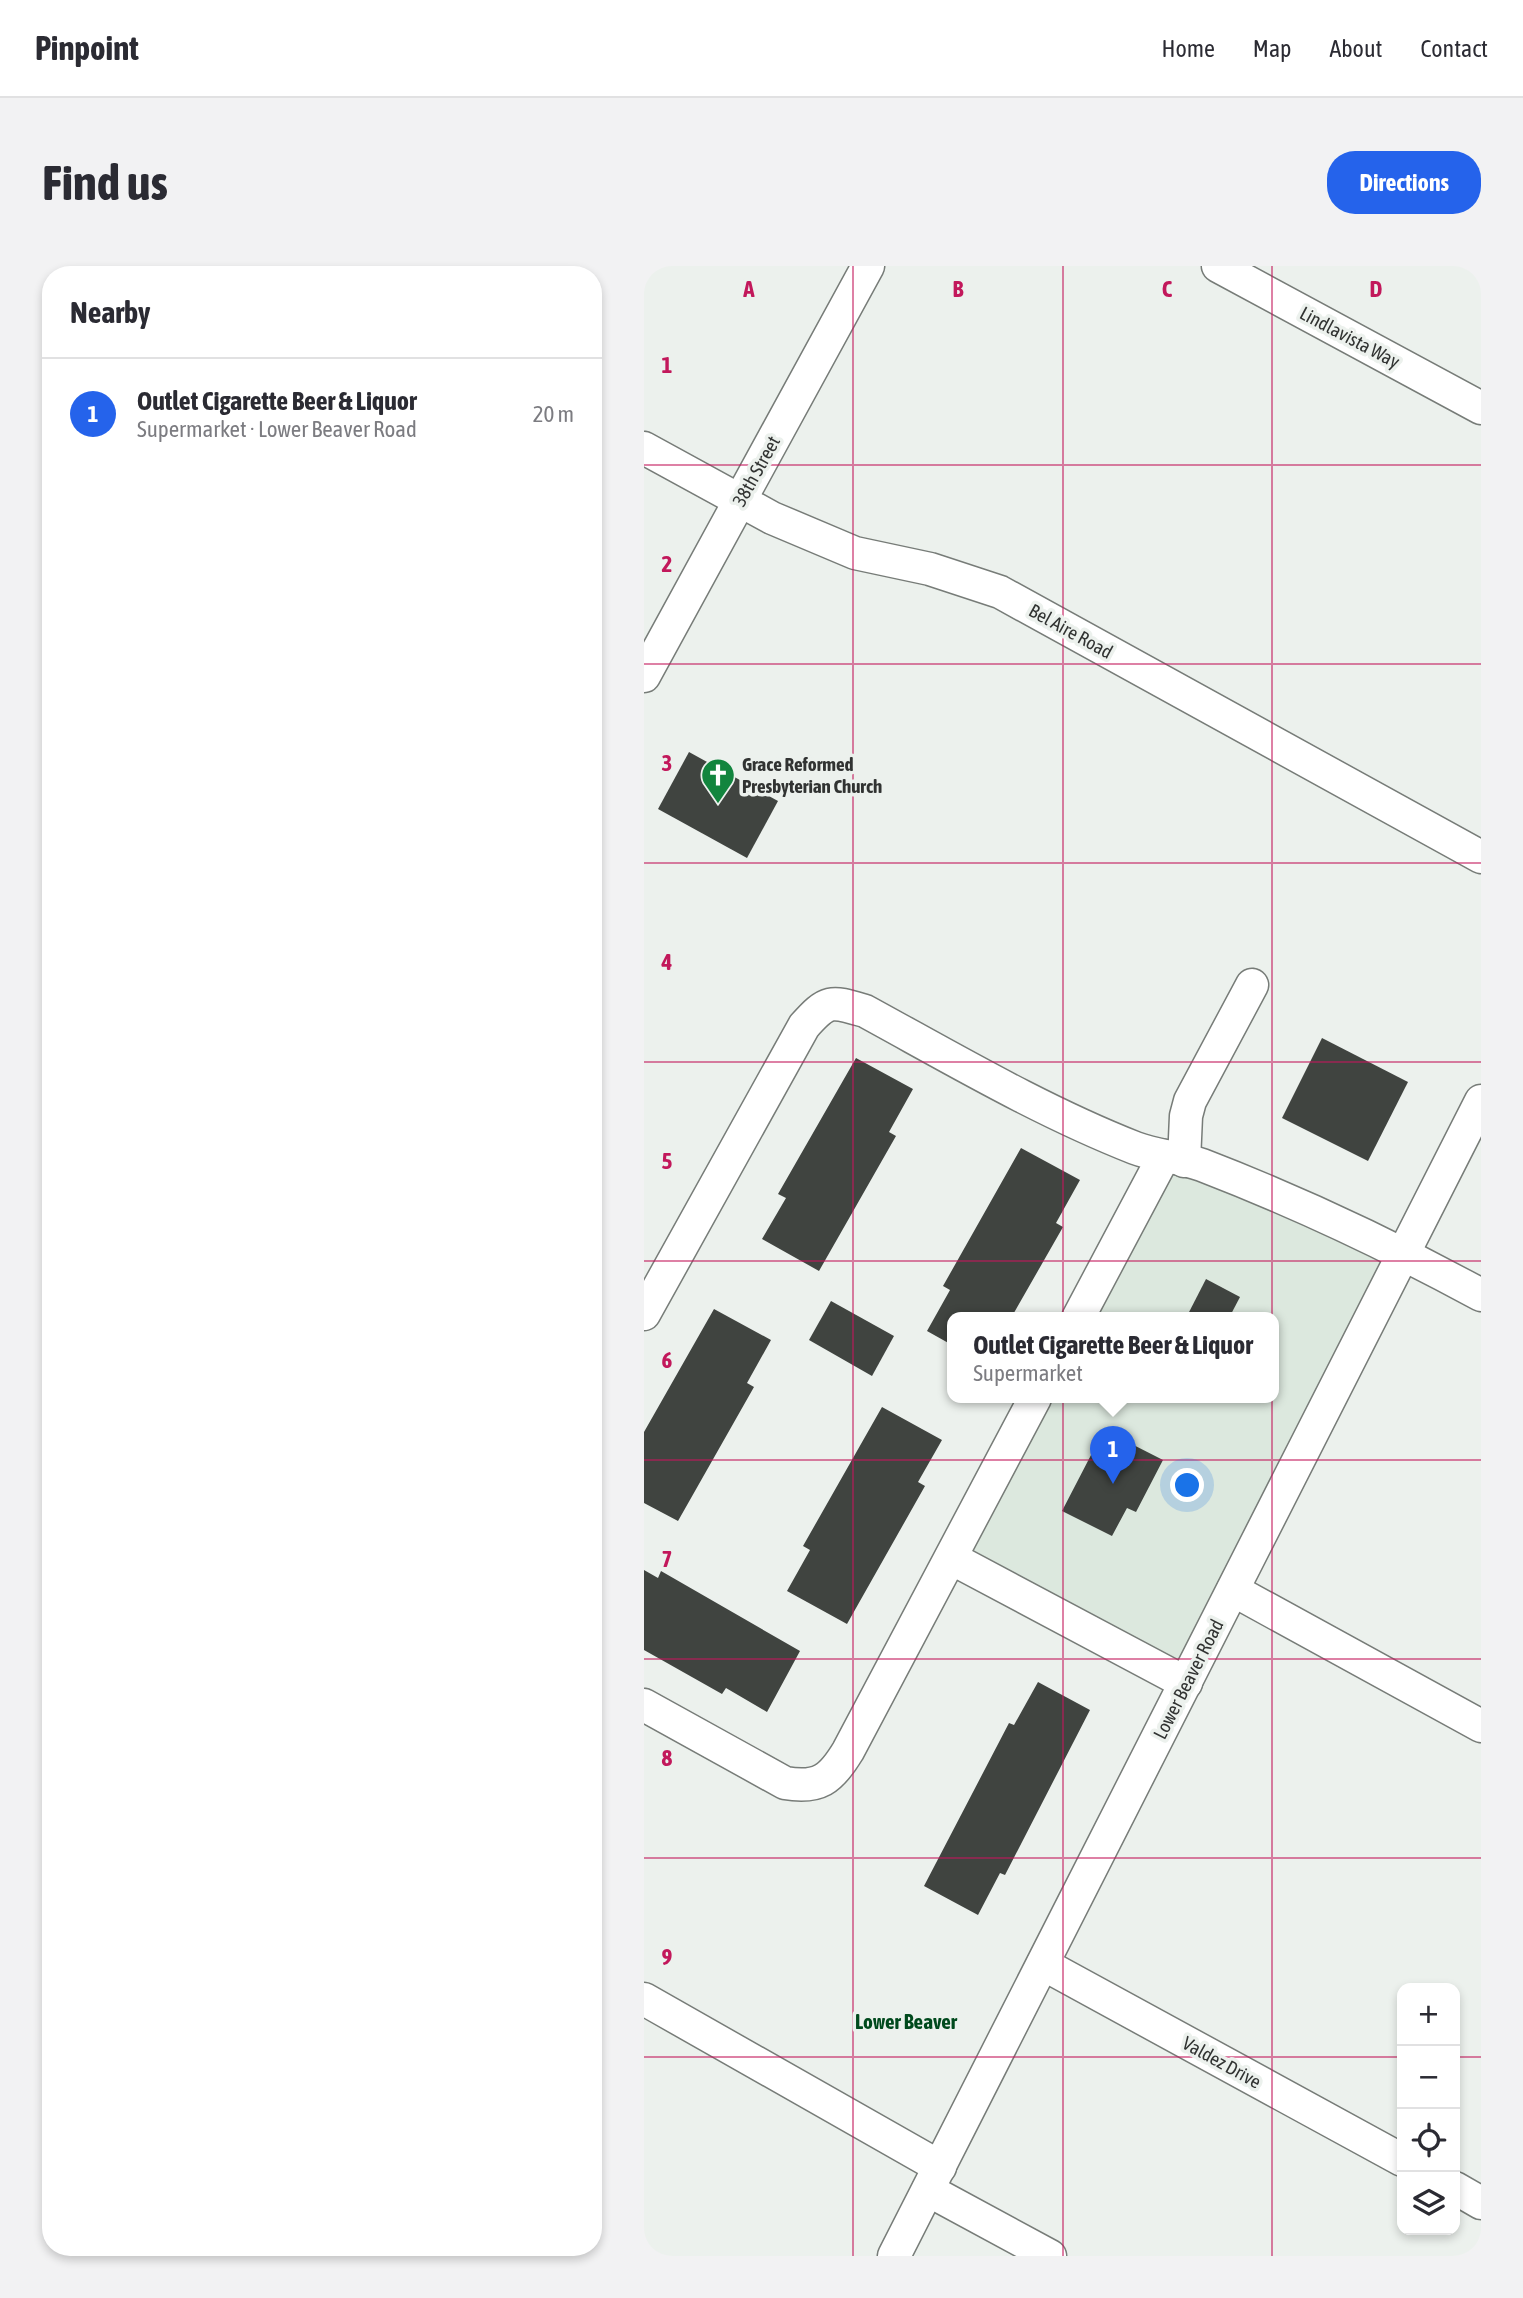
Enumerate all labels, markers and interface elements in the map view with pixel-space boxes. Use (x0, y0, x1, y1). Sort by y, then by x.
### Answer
text: Pinpoint (35, 29, 139, 67)
text: Home (1161, 35, 1215, 62)
text: Map (1253, 35, 1291, 62)
text: About (1329, 35, 1382, 62)
text: Contact (1420, 35, 1488, 62)
button: Directions (1327, 151, 1481, 214)
text: Find us (42, 154, 168, 210)
text: A (742, 276, 755, 302)
text: B (953, 276, 964, 302)
text: C (1162, 276, 1173, 302)
text: D (1370, 276, 1383, 302)
text: Nearby (70, 295, 150, 329)
street label: Lindlavista Way (1296, 302, 1404, 372)
text: 1 (662, 352, 673, 378)
text: Outlet Cigarette Beer & Liquor (137, 386, 417, 416)
text: 1 (88, 401, 98, 427)
text: 20 m (533, 401, 574, 427)
text: Supermarket · Lower Beaver Road (137, 416, 417, 442)
street label: 38th Street (728, 432, 784, 510)
text: 2 (662, 551, 672, 577)
street label: Bel Aire Road (1025, 599, 1117, 663)
text: 3 (662, 750, 672, 776)
place label: Grace Reformed Presbyterian Church (742, 753, 882, 797)
church icon: Grace Reformed Presbyterian Church (699, 756, 737, 805)
text: 4 (661, 949, 673, 975)
text: 5 (662, 1148, 673, 1174)
popup (947, 1312, 1279, 1403)
text: Outlet Cigarette Beer & Liquor (973, 1330, 1253, 1360)
text: 6 (662, 1347, 673, 1373)
text: Supermarket (973, 1360, 1083, 1386)
pin: 1 (1090, 1426, 1136, 1484)
your location (1170, 1468, 1204, 1502)
text: 7 (662, 1546, 672, 1572)
street label: Lower Beaver Road (1148, 1616, 1228, 1742)
text: 8 (662, 1745, 673, 1771)
text: 9 (662, 1944, 673, 1970)
map controls (1397, 1983, 1460, 2235)
button: + (1397, 1983, 1460, 2046)
district label: Lower Beaver (855, 2009, 958, 2033)
street label: Valdez Drive (1179, 2031, 1265, 2093)
button: − (1397, 2046, 1460, 2109)
button: locate (1397, 2109, 1460, 2172)
button: layers (1397, 2172, 1460, 2235)

